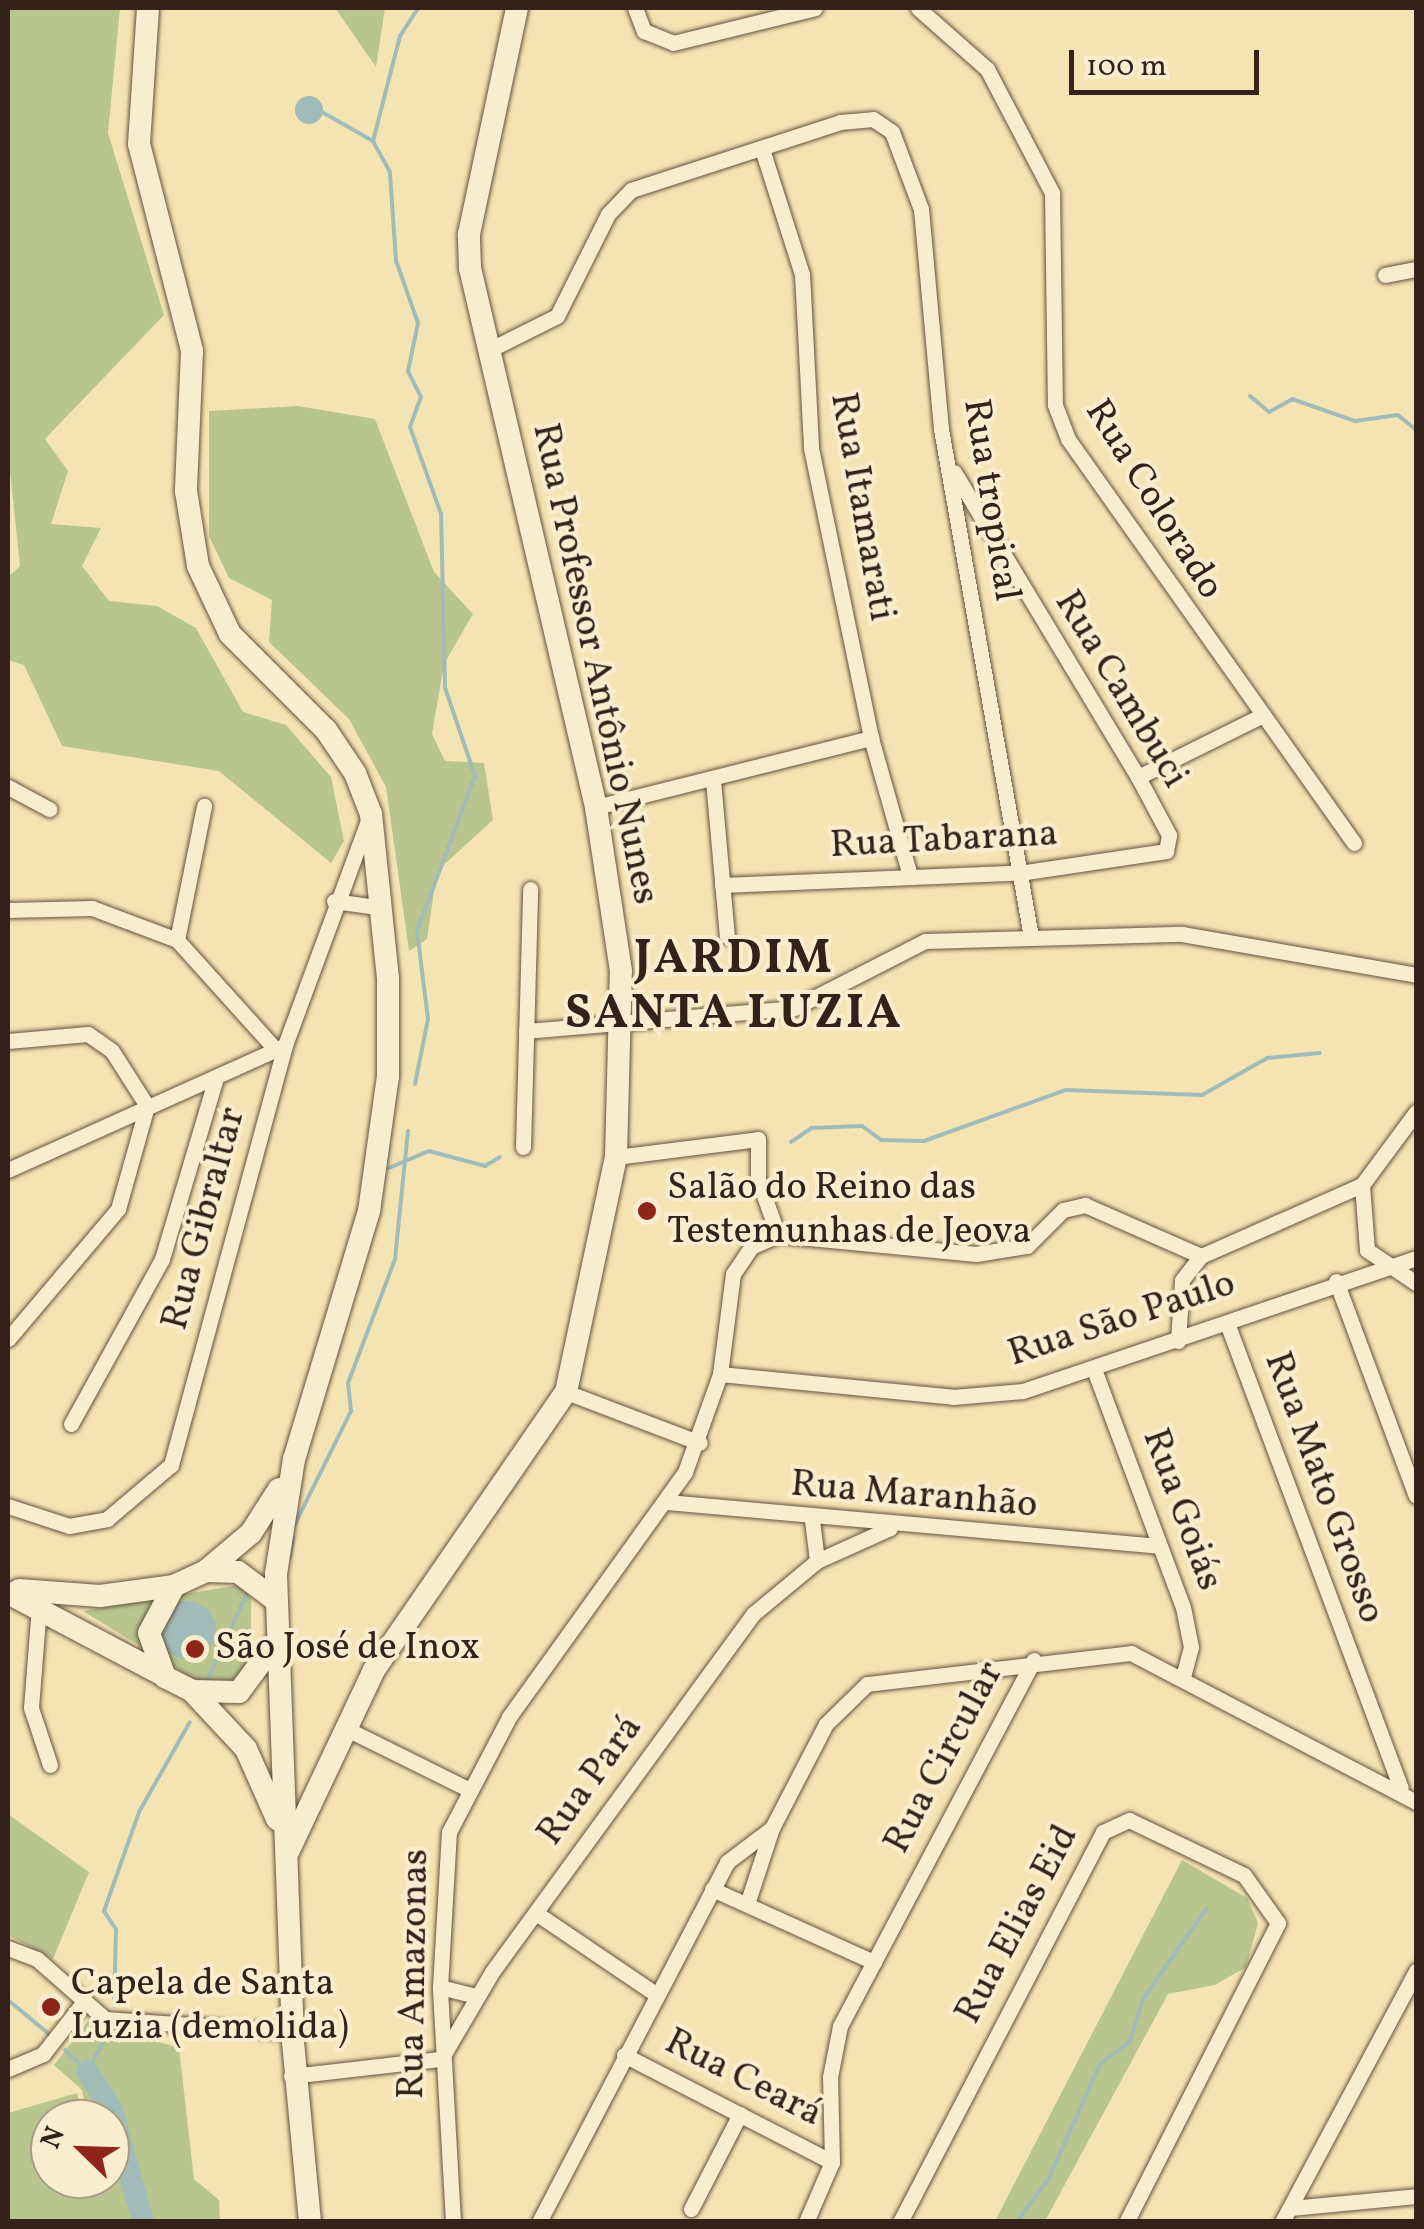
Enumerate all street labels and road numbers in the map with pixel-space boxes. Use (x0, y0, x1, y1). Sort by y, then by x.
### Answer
street label: Rua Itamarati (818, 389, 904, 625)
street label: Rua Colorado (1074, 392, 1232, 608)
street label: Rua tropical (952, 396, 1028, 604)
street label: Rua Professor Antônio Nunes (521, 419, 667, 909)
street label: Rua Cambuci (1043, 583, 1197, 797)
street label: Rua Tabarana (828, 812, 1060, 870)
street label: Rua Gibraltar (153, 1103, 257, 1335)
street label: Rua São Paulo (1003, 1262, 1241, 1378)
street label: Rua Mato Grosso (1253, 1346, 1393, 1630)
street label: Rua Goiás (1131, 1423, 1231, 1597)
street label: Rua Maranhão (789, 1462, 1039, 1530)
street label: Rua Circular (875, 1654, 1015, 1862)
street label: Rua Pará (529, 1707, 653, 1855)
street label: Rua Elias Eid (947, 1818, 1089, 2032)
street label: Rua Amazonas (390, 1848, 440, 2100)
street label: Rua Ceará (657, 2020, 829, 2138)

